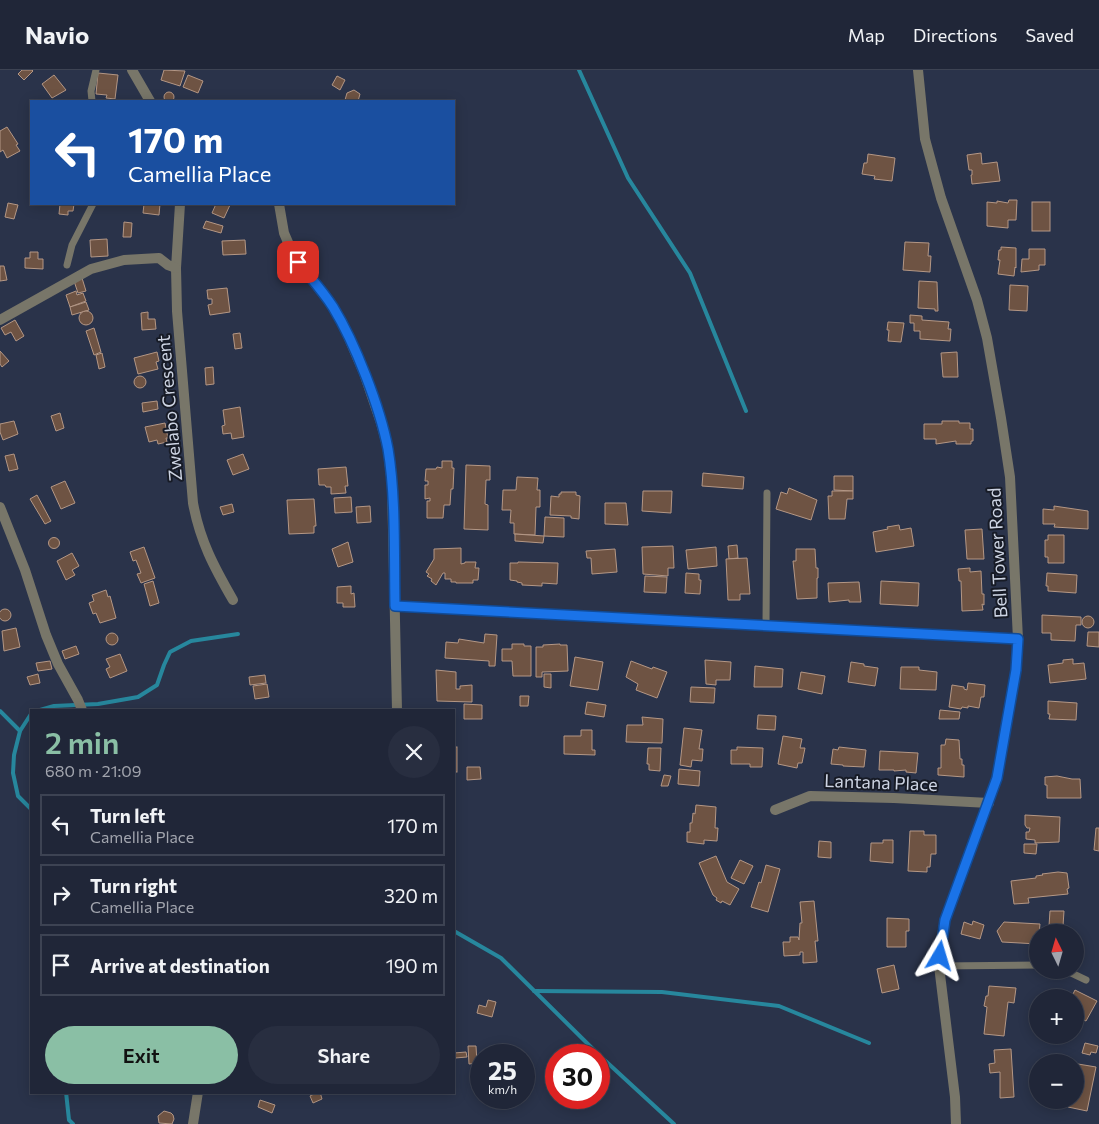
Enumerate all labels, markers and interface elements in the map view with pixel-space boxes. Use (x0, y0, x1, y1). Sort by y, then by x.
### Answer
text: Navio (25, 20, 89, 49)
text: Map (848, 24, 885, 46)
text: Directions (913, 24, 997, 46)
text: Saved (1025, 24, 1074, 46)
text: 170 m (128, 117, 223, 160)
icon: left (45, 120, 110, 185)
text: Camellia Place (128, 160, 271, 187)
pin (277, 241, 319, 283)
icon: arrive (284, 248, 312, 276)
street label: Zwelabo Crescent (152, 334, 186, 482)
street label: Bell Tower Road (983, 487, 1011, 619)
text: 2 min (45, 723, 119, 760)
button: close (388, 726, 440, 778)
text: 680 m · 21:09 (45, 761, 141, 780)
street label: Lantana Place (824, 769, 938, 795)
text: Turn left (90, 804, 165, 827)
icon: left (47, 811, 75, 839)
text: 170 m (387, 814, 438, 837)
text: Camellia Place (90, 827, 194, 846)
text: Turn right (90, 874, 177, 897)
icon: right (47, 881, 75, 909)
text: 320 m (384, 884, 438, 907)
text: Camellia Place (90, 897, 194, 916)
north arrow (1029, 924, 1084, 979)
map controls (1029, 924, 1084, 1109)
position arrow (913, 929, 965, 981)
icon: arrive (47, 951, 75, 979)
text: Arrive at destination (90, 954, 270, 977)
text: 190 m (386, 954, 438, 977)
button: + (1029, 989, 1084, 1044)
button: Exit (45, 1026, 238, 1084)
button: Share (248, 1026, 440, 1084)
speed limit sign: 30 (545, 1044, 610, 1109)
button: − (1029, 1054, 1084, 1109)
text: 25 (488, 1055, 517, 1085)
text: km/h (488, 1082, 517, 1096)

